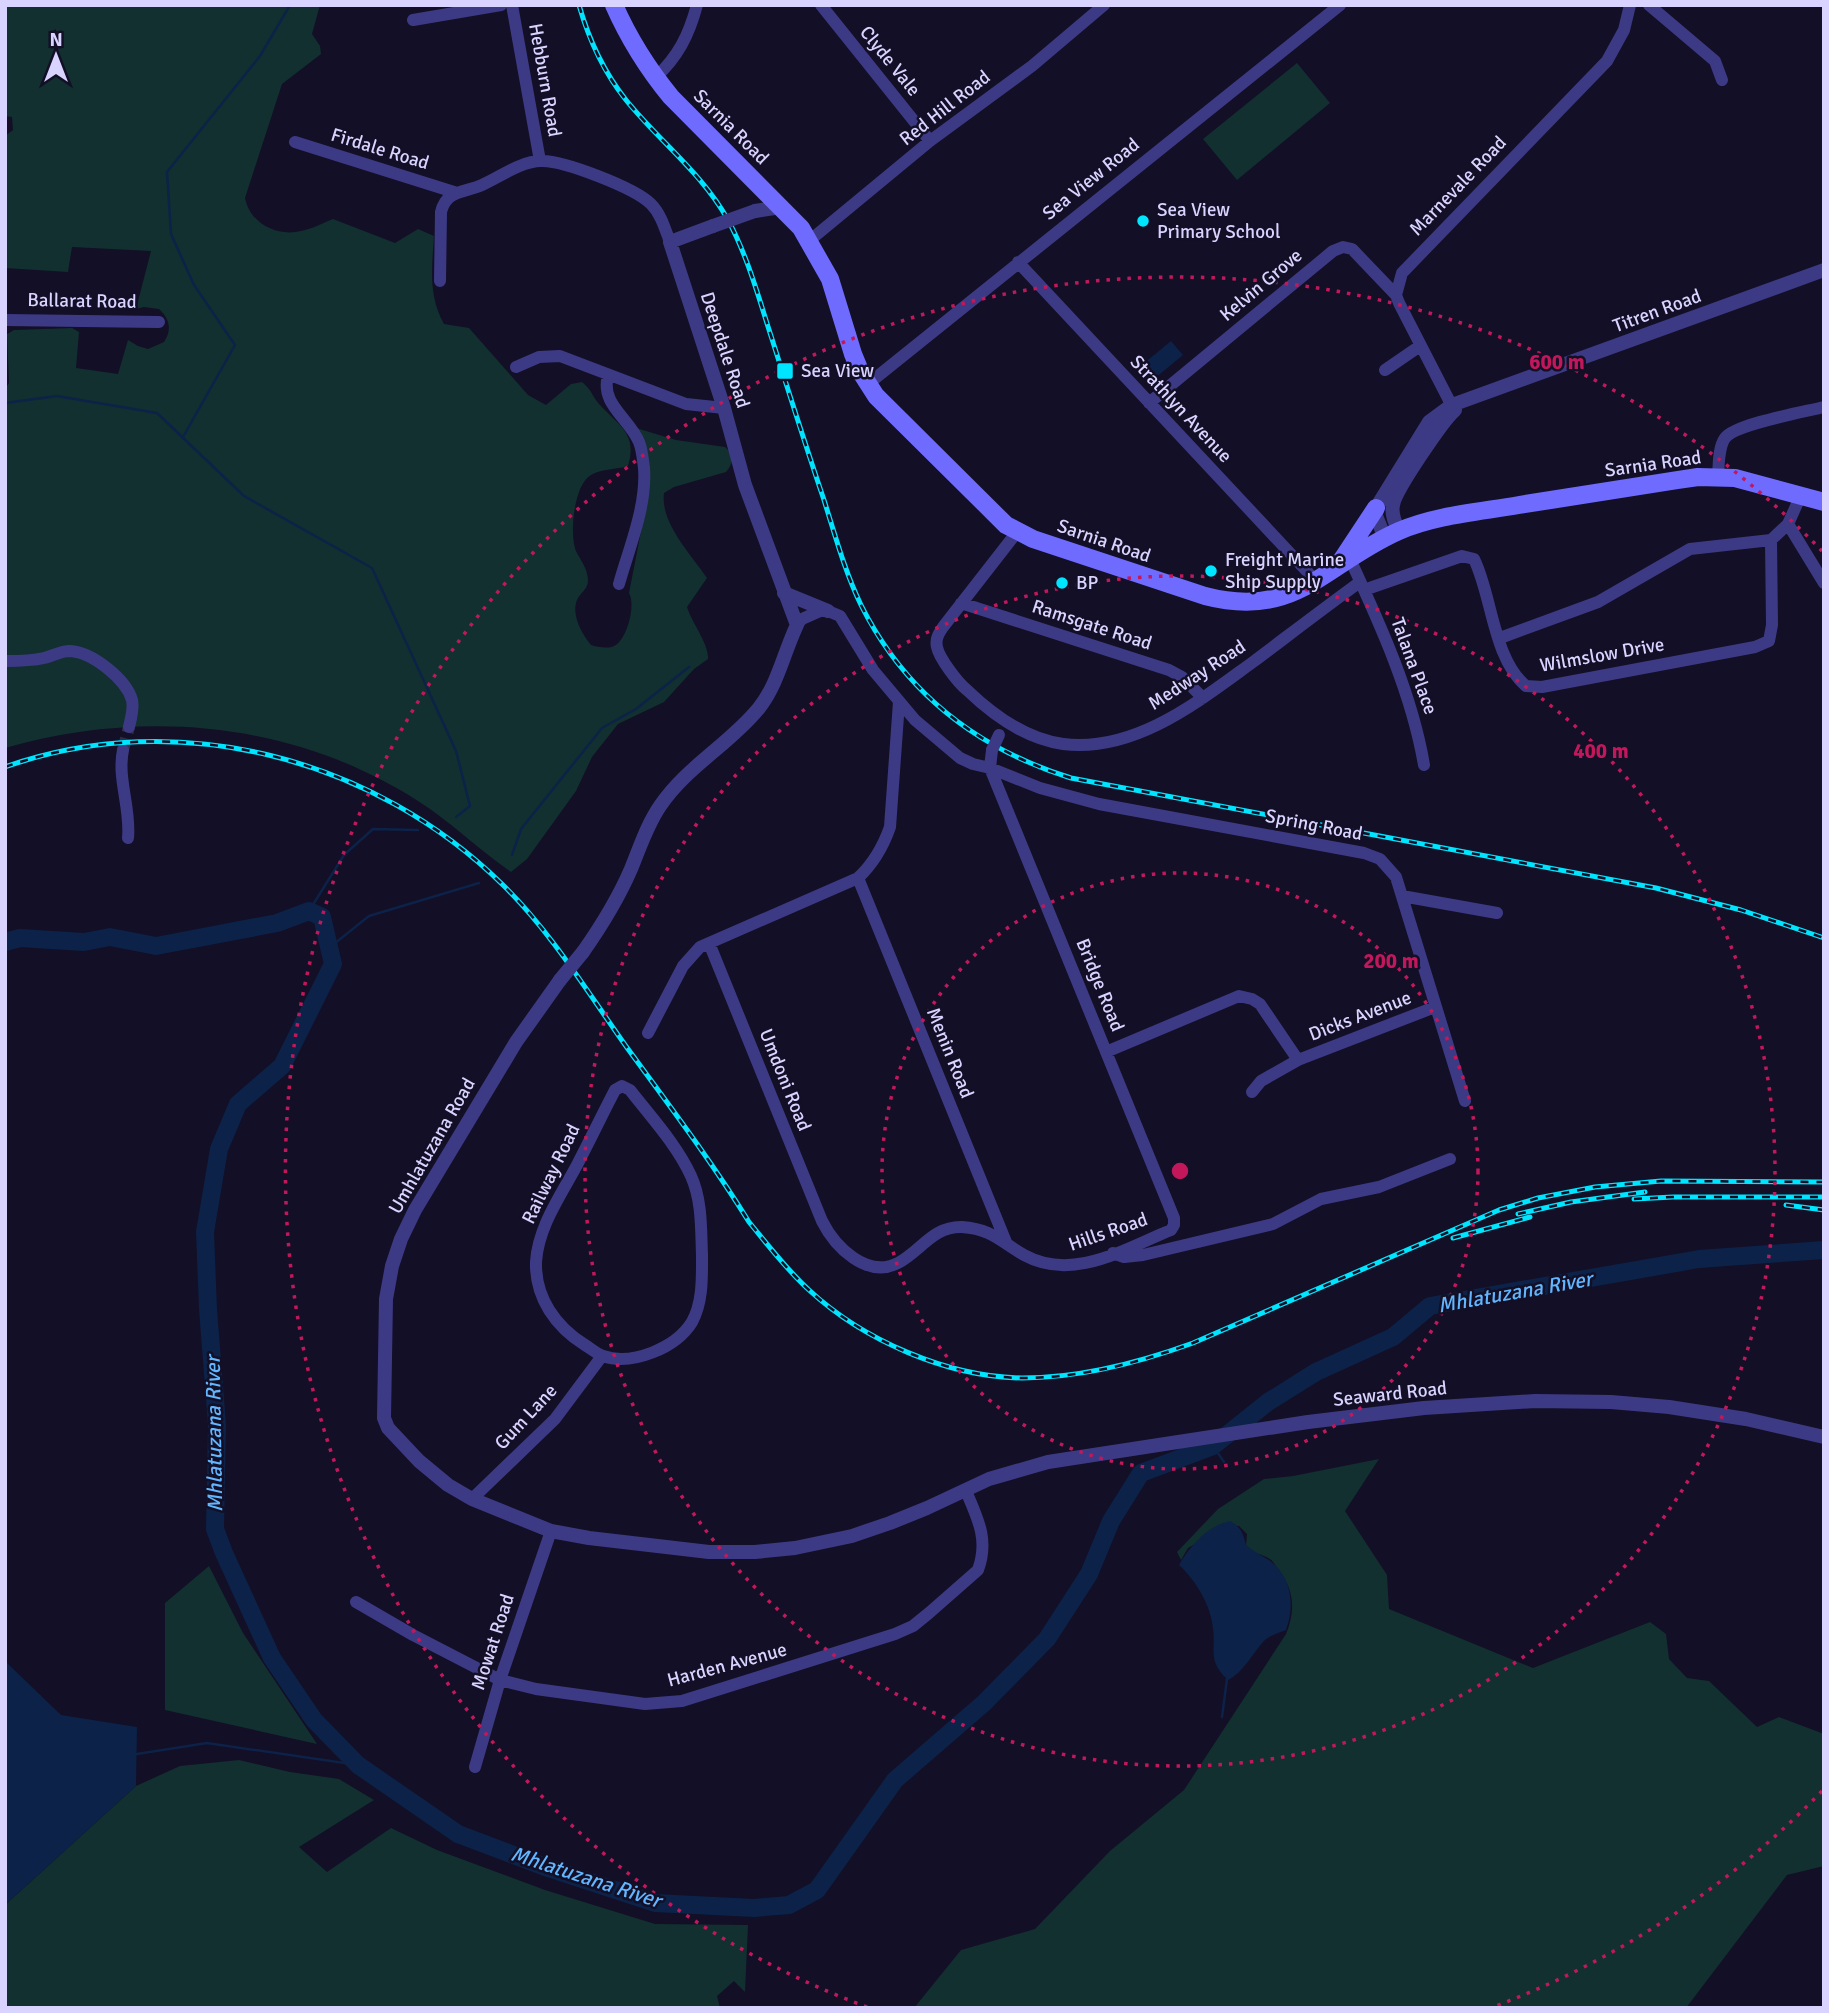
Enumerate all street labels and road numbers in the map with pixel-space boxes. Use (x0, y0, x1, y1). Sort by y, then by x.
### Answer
street label: Hebburn Road (523, 21, 567, 139)
street label: Clyde Vale (854, 21, 926, 101)
street label: Red Hill Road (895, 65, 995, 151)
street label: Sarnia Road (688, 84, 774, 170)
street label: Firdale Road (328, 123, 432, 175)
street label: Marnevale Road (1404, 131, 1512, 241)
street label: Sea View Road (1038, 133, 1144, 225)
street label: Kelvin Grove (1215, 244, 1307, 326)
street label: Titren Road (1609, 284, 1705, 338)
street label: Ballarat Road (27, 288, 137, 314)
street label: Deepdale Road (695, 289, 755, 411)
street label: Strathlyn Avenue (1125, 350, 1237, 468)
street label: Sarnia Road (1603, 445, 1703, 483)
street label: Sarnia Road (1054, 514, 1154, 568)
street label: Ramsgate Road (1029, 594, 1155, 656)
street label: Talana Place (1385, 614, 1443, 718)
street label: Wilmslow Drive (1538, 632, 1666, 678)
street label: Medway Road (1144, 635, 1250, 715)
street label: Spring Road (1263, 804, 1365, 846)
street label: Bridge Road (1070, 935, 1130, 1035)
street label: Dicks Avenue (1305, 985, 1415, 1047)
street label: Menin Road (921, 1004, 979, 1102)
street label: Umdoni Road (754, 1025, 816, 1135)
street label: Umhlatuzana Road (383, 1074, 481, 1218)
street label: Railway Road (517, 1120, 585, 1228)
street label: Hills Road (1065, 1207, 1151, 1257)
street label: Seaward Road (1332, 1376, 1448, 1412)
street label: Gum Lane (490, 1379, 562, 1455)
street label: Mowat Road (466, 1591, 520, 1693)
street label: Harden Avenue (665, 1638, 789, 1692)

